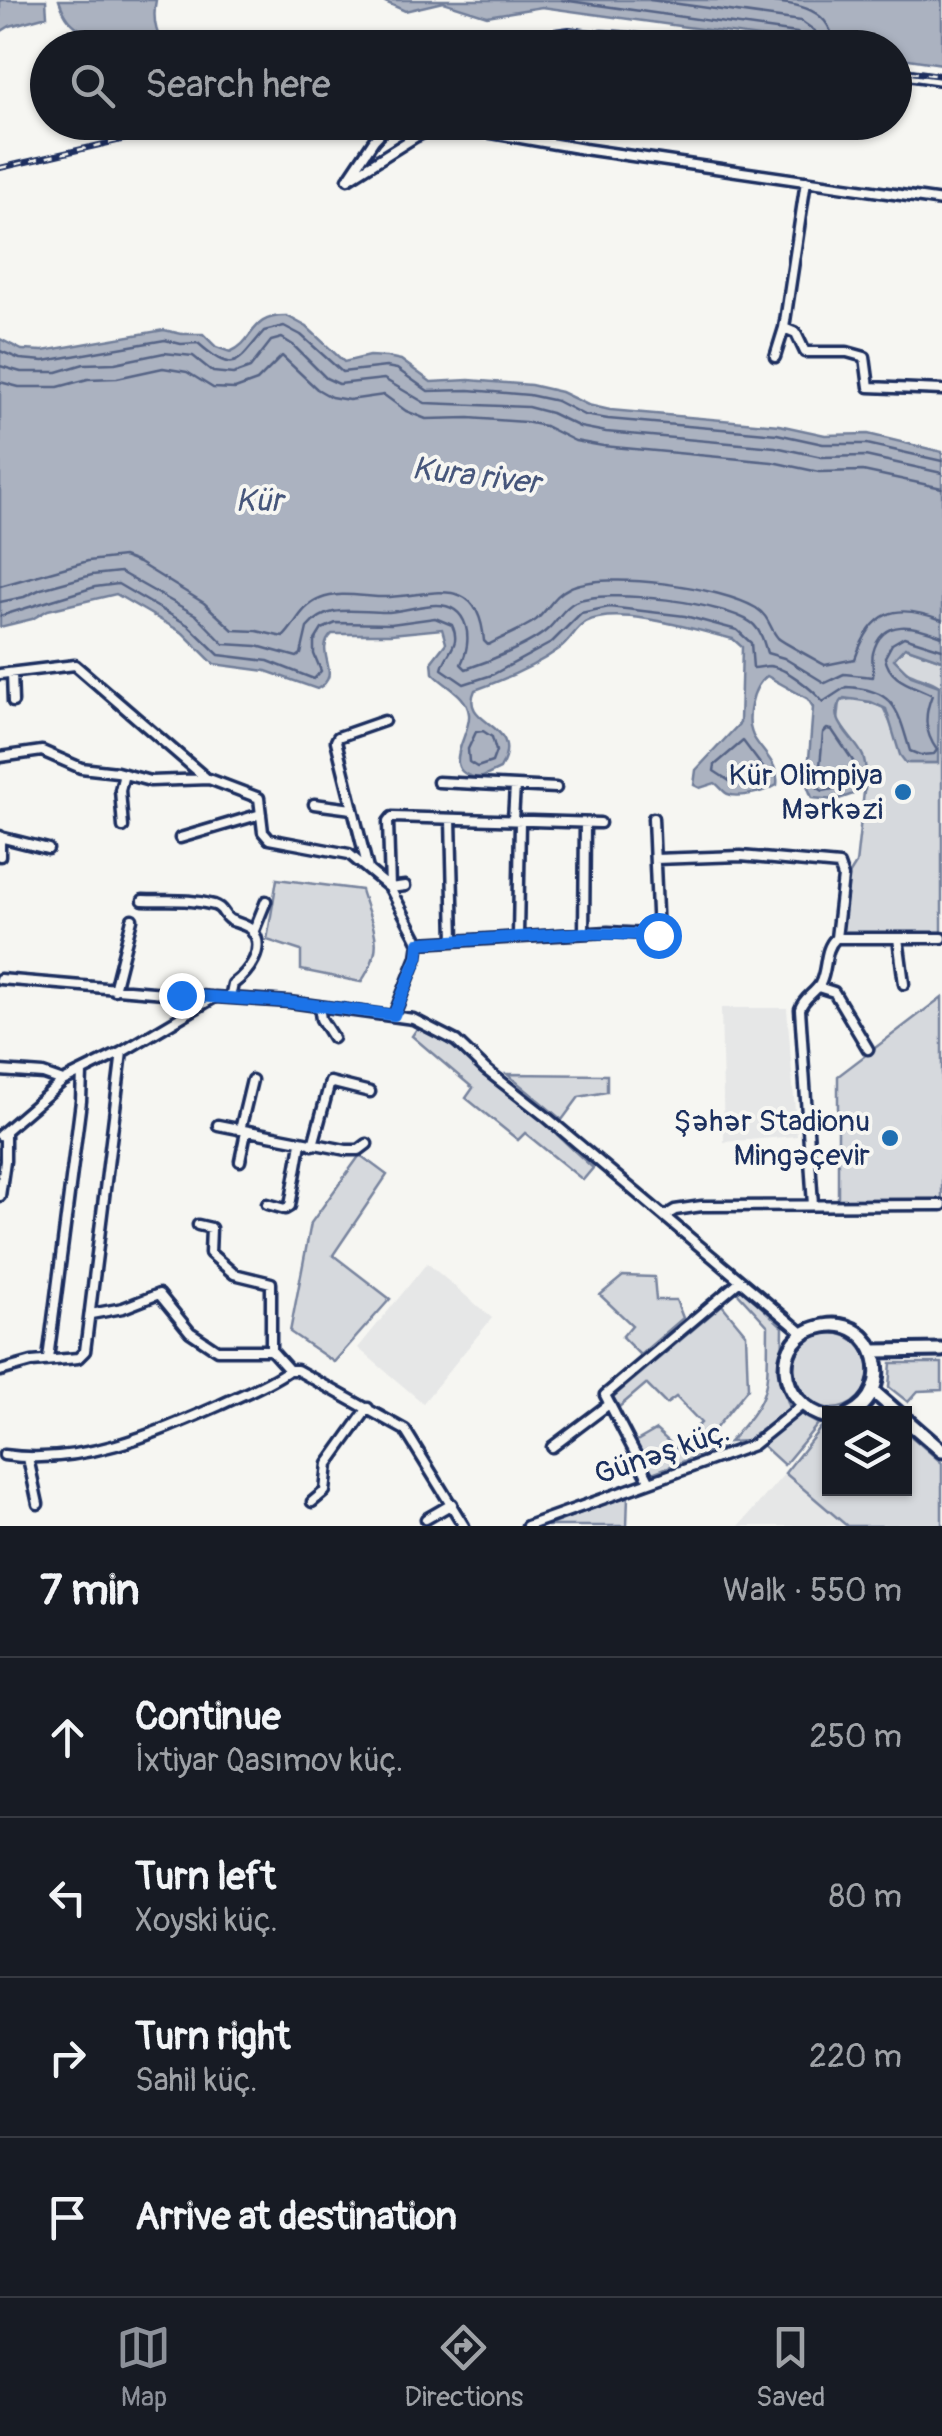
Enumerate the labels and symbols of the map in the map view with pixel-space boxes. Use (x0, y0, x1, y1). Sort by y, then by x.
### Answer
water label: Kura river (410, 448, 546, 504)
water label: Kür (235, 481, 286, 521)
place label: Kür Olimpiya Mərkəzi (728, 757, 883, 828)
marker: Kür Olimpiya Mərkəzi (892, 781, 914, 803)
route start (636, 913, 682, 959)
route end (159, 973, 205, 1019)
place label: Şəhər Stadionu Mingəçevir (673, 1103, 870, 1174)
marker: Şəhər Stadionu Mingəçevir (879, 1127, 901, 1149)
street label: Günəş küç. (590, 1413, 734, 1493)

